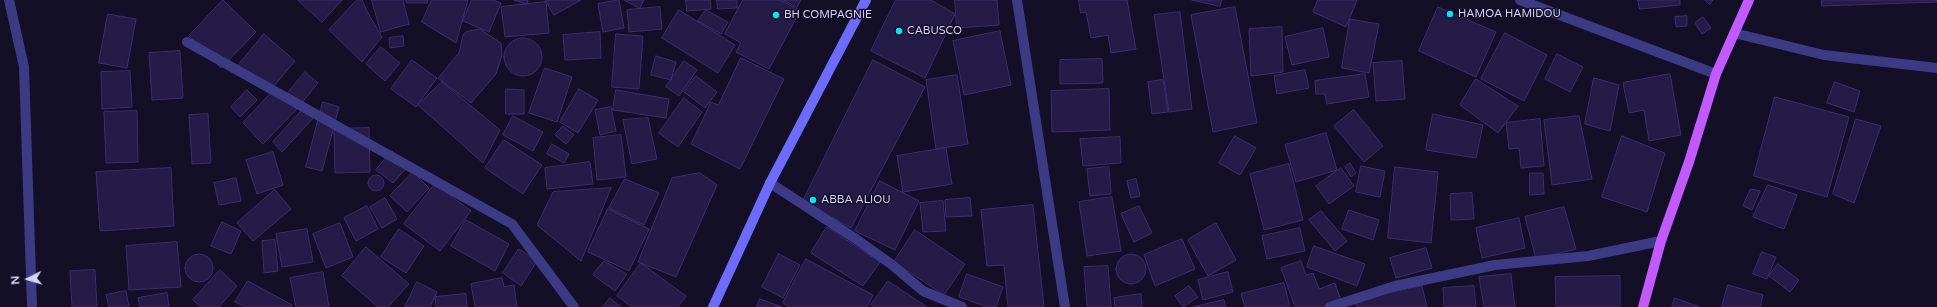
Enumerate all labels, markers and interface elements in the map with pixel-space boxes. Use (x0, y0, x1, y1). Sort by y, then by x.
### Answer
place label: HAMOA HAMIDOU (1458, 7, 1561, 21)
place label: BH COMPAGNIE (784, 8, 872, 22)
marker: HAMOA HAMIDOU (1445, 9, 1455, 19)
marker: BH COMPAGNIE (771, 10, 781, 20)
place label: CABUSCO (907, 24, 962, 38)
marker: CABUSCO (894, 26, 904, 36)
place label: ABBA ALIOU (821, 193, 890, 207)
marker: ABBA ALIOU (808, 195, 818, 205)
north arrow (8, 259, 48, 299)
text: N (9, 275, 22, 285)

